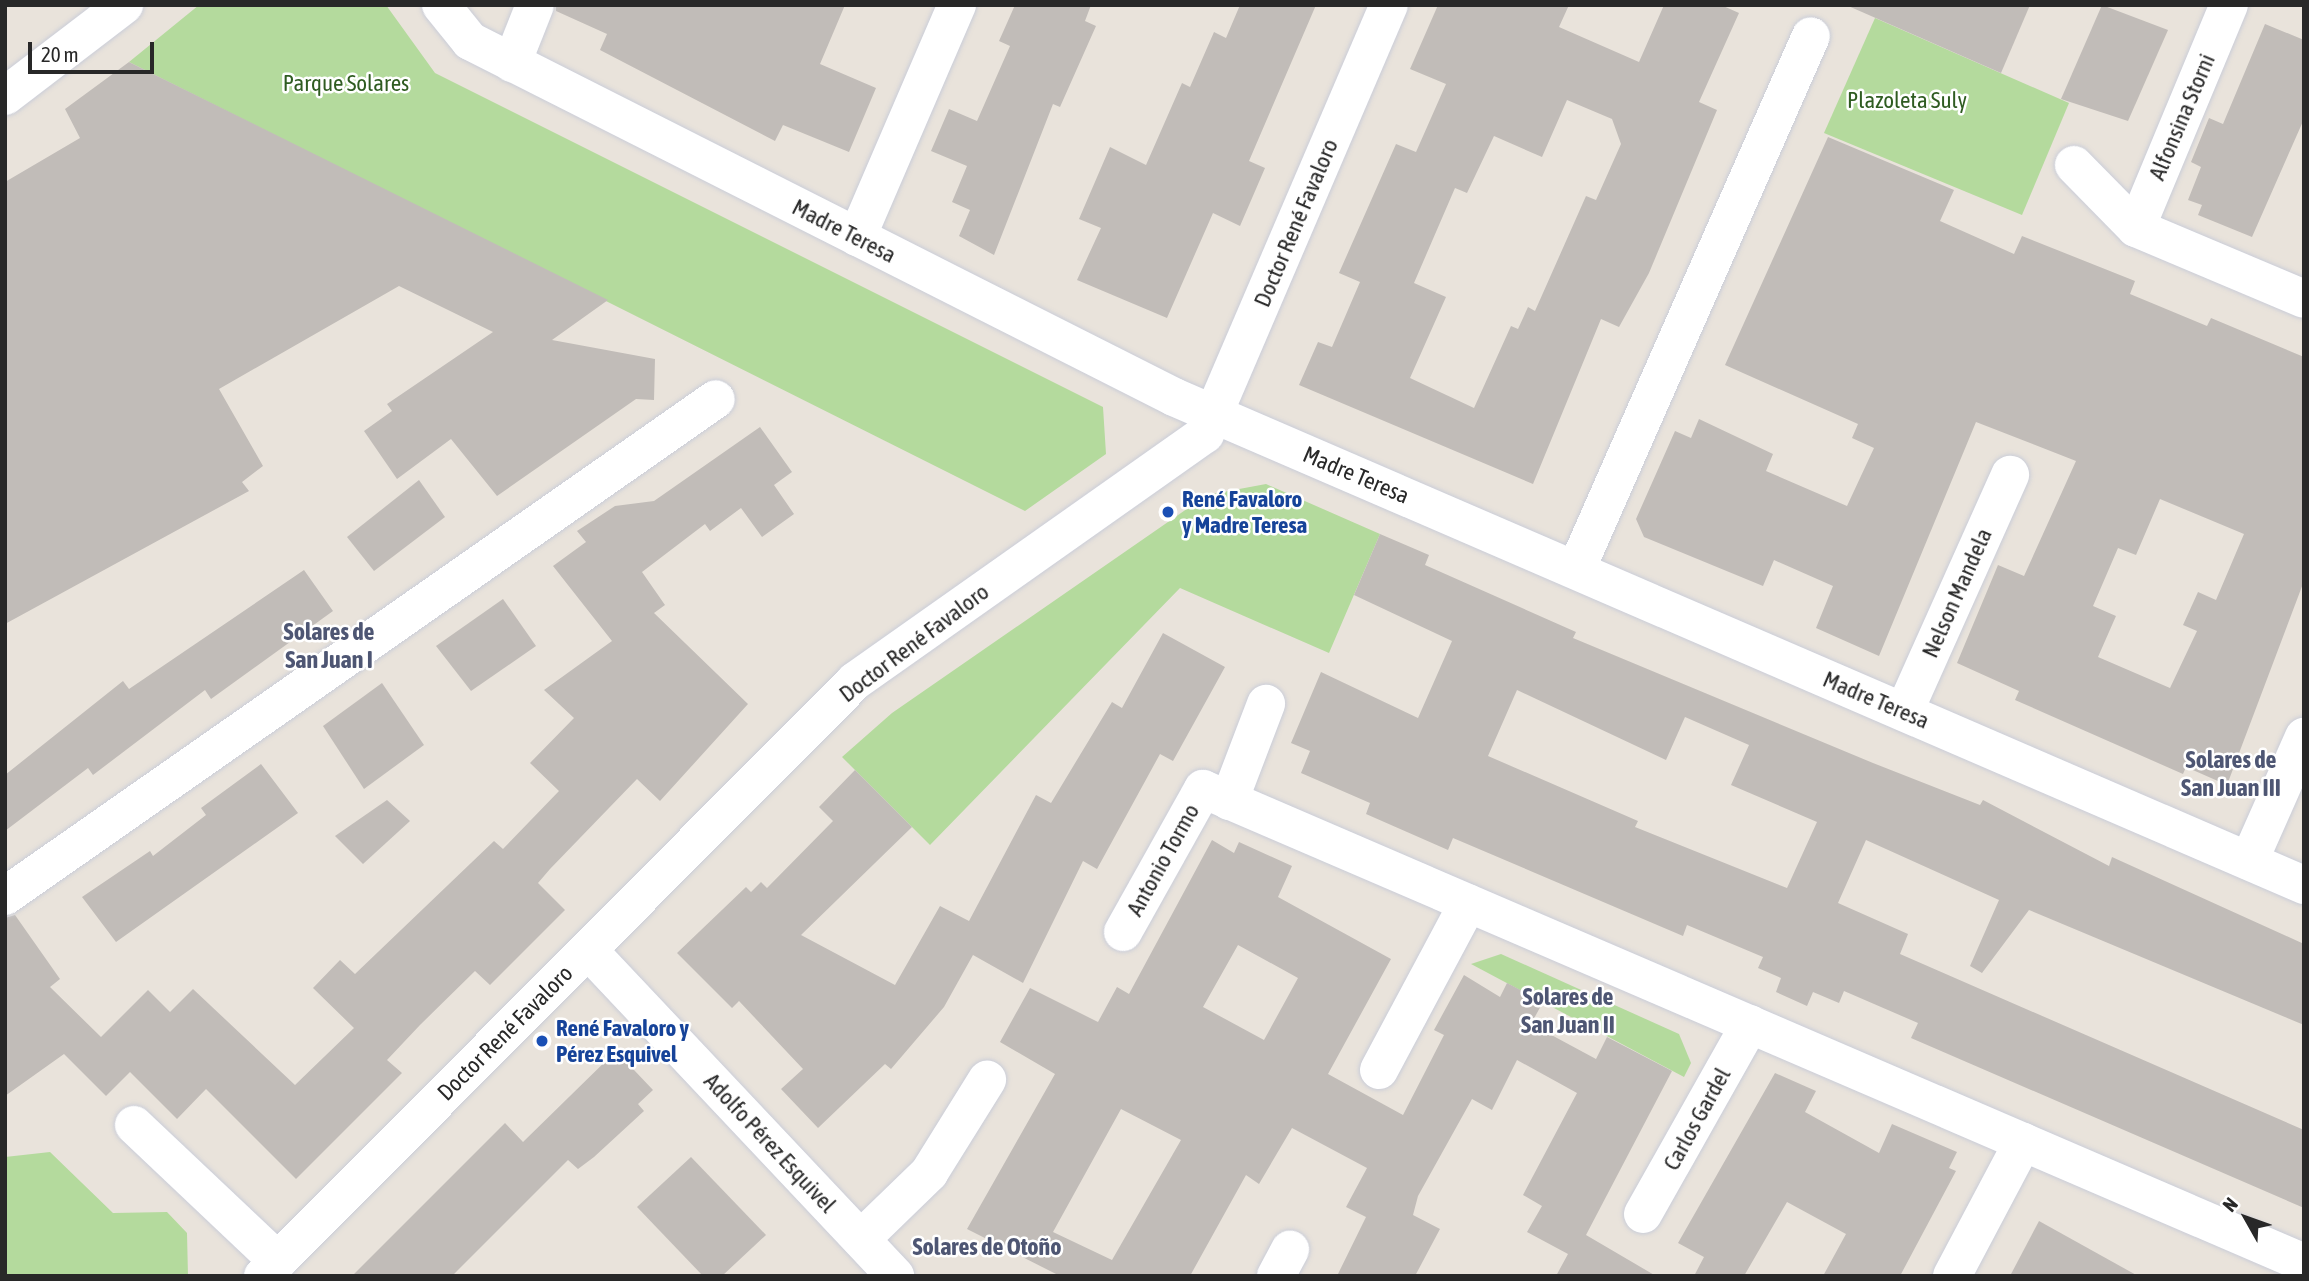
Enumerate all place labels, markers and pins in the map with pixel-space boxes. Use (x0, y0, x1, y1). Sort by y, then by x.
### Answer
place label: René Favaloro y Madre Teresa (1182, 485, 1307, 539)
marker: René Favaloro y Madre Teresa (1160, 504, 1176, 520)
place label: René Favaloro y Pérez Esquivel (556, 1014, 689, 1068)
marker: René Favaloro y Pérez Esquivel (534, 1033, 550, 1049)

